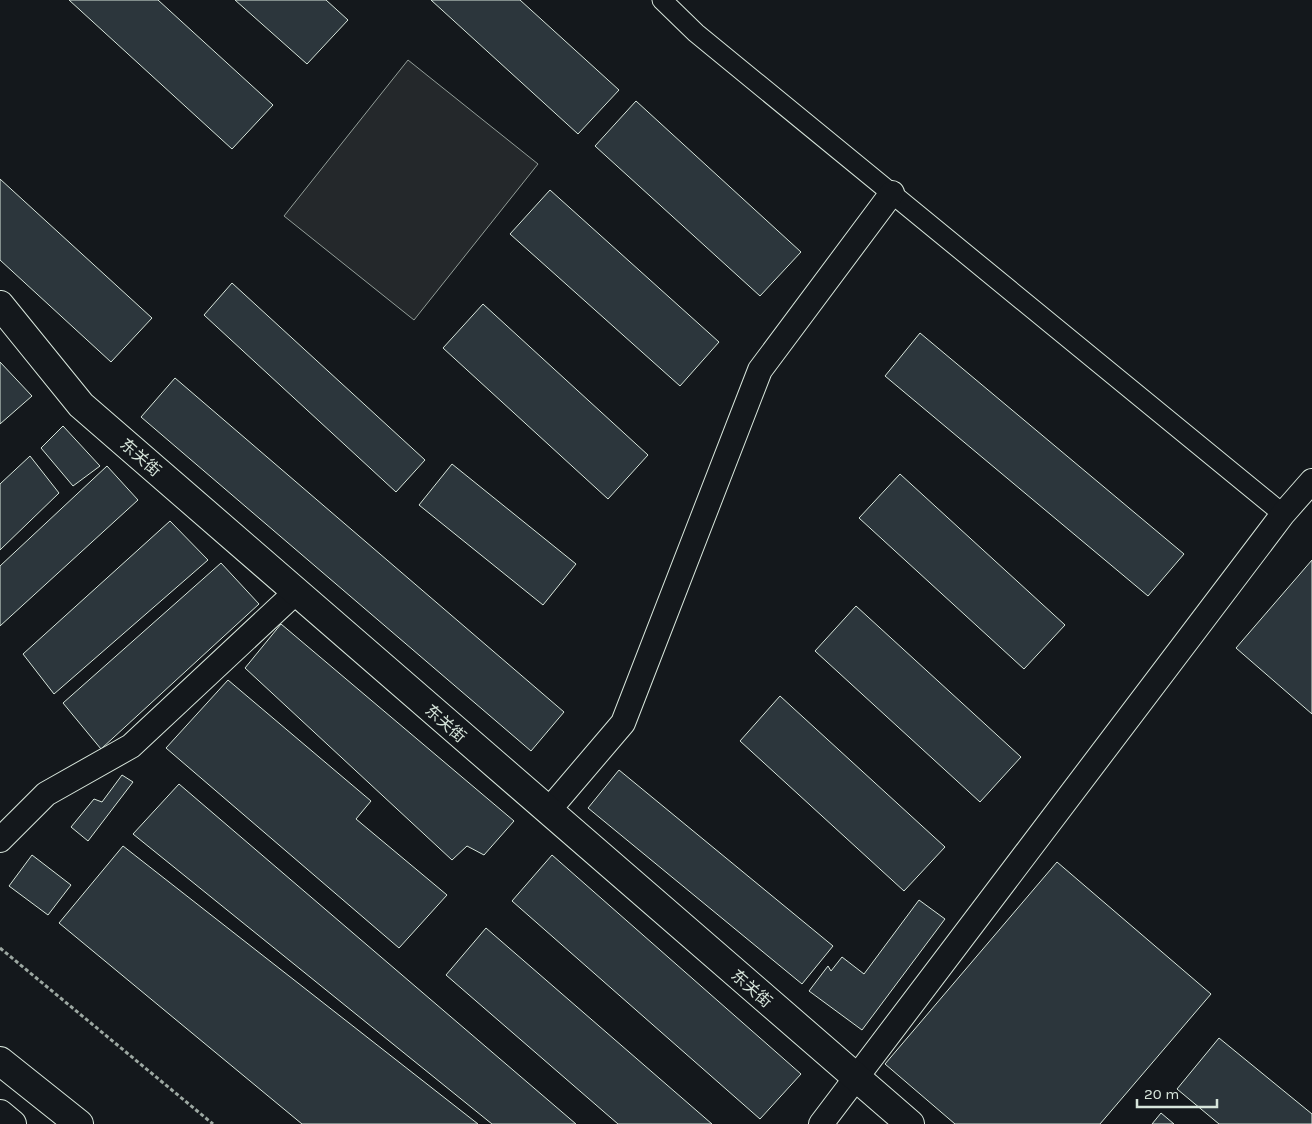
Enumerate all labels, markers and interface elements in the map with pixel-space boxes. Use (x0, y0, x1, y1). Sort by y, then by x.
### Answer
street label: 东关街 (116, 434, 165, 480)
street label: 东关街 (421, 700, 470, 746)
street label: 东关街 (727, 965, 776, 1011)
scale bar (1137, 1076, 1217, 1108)
text: 20 m (1144, 1085, 1179, 1103)

